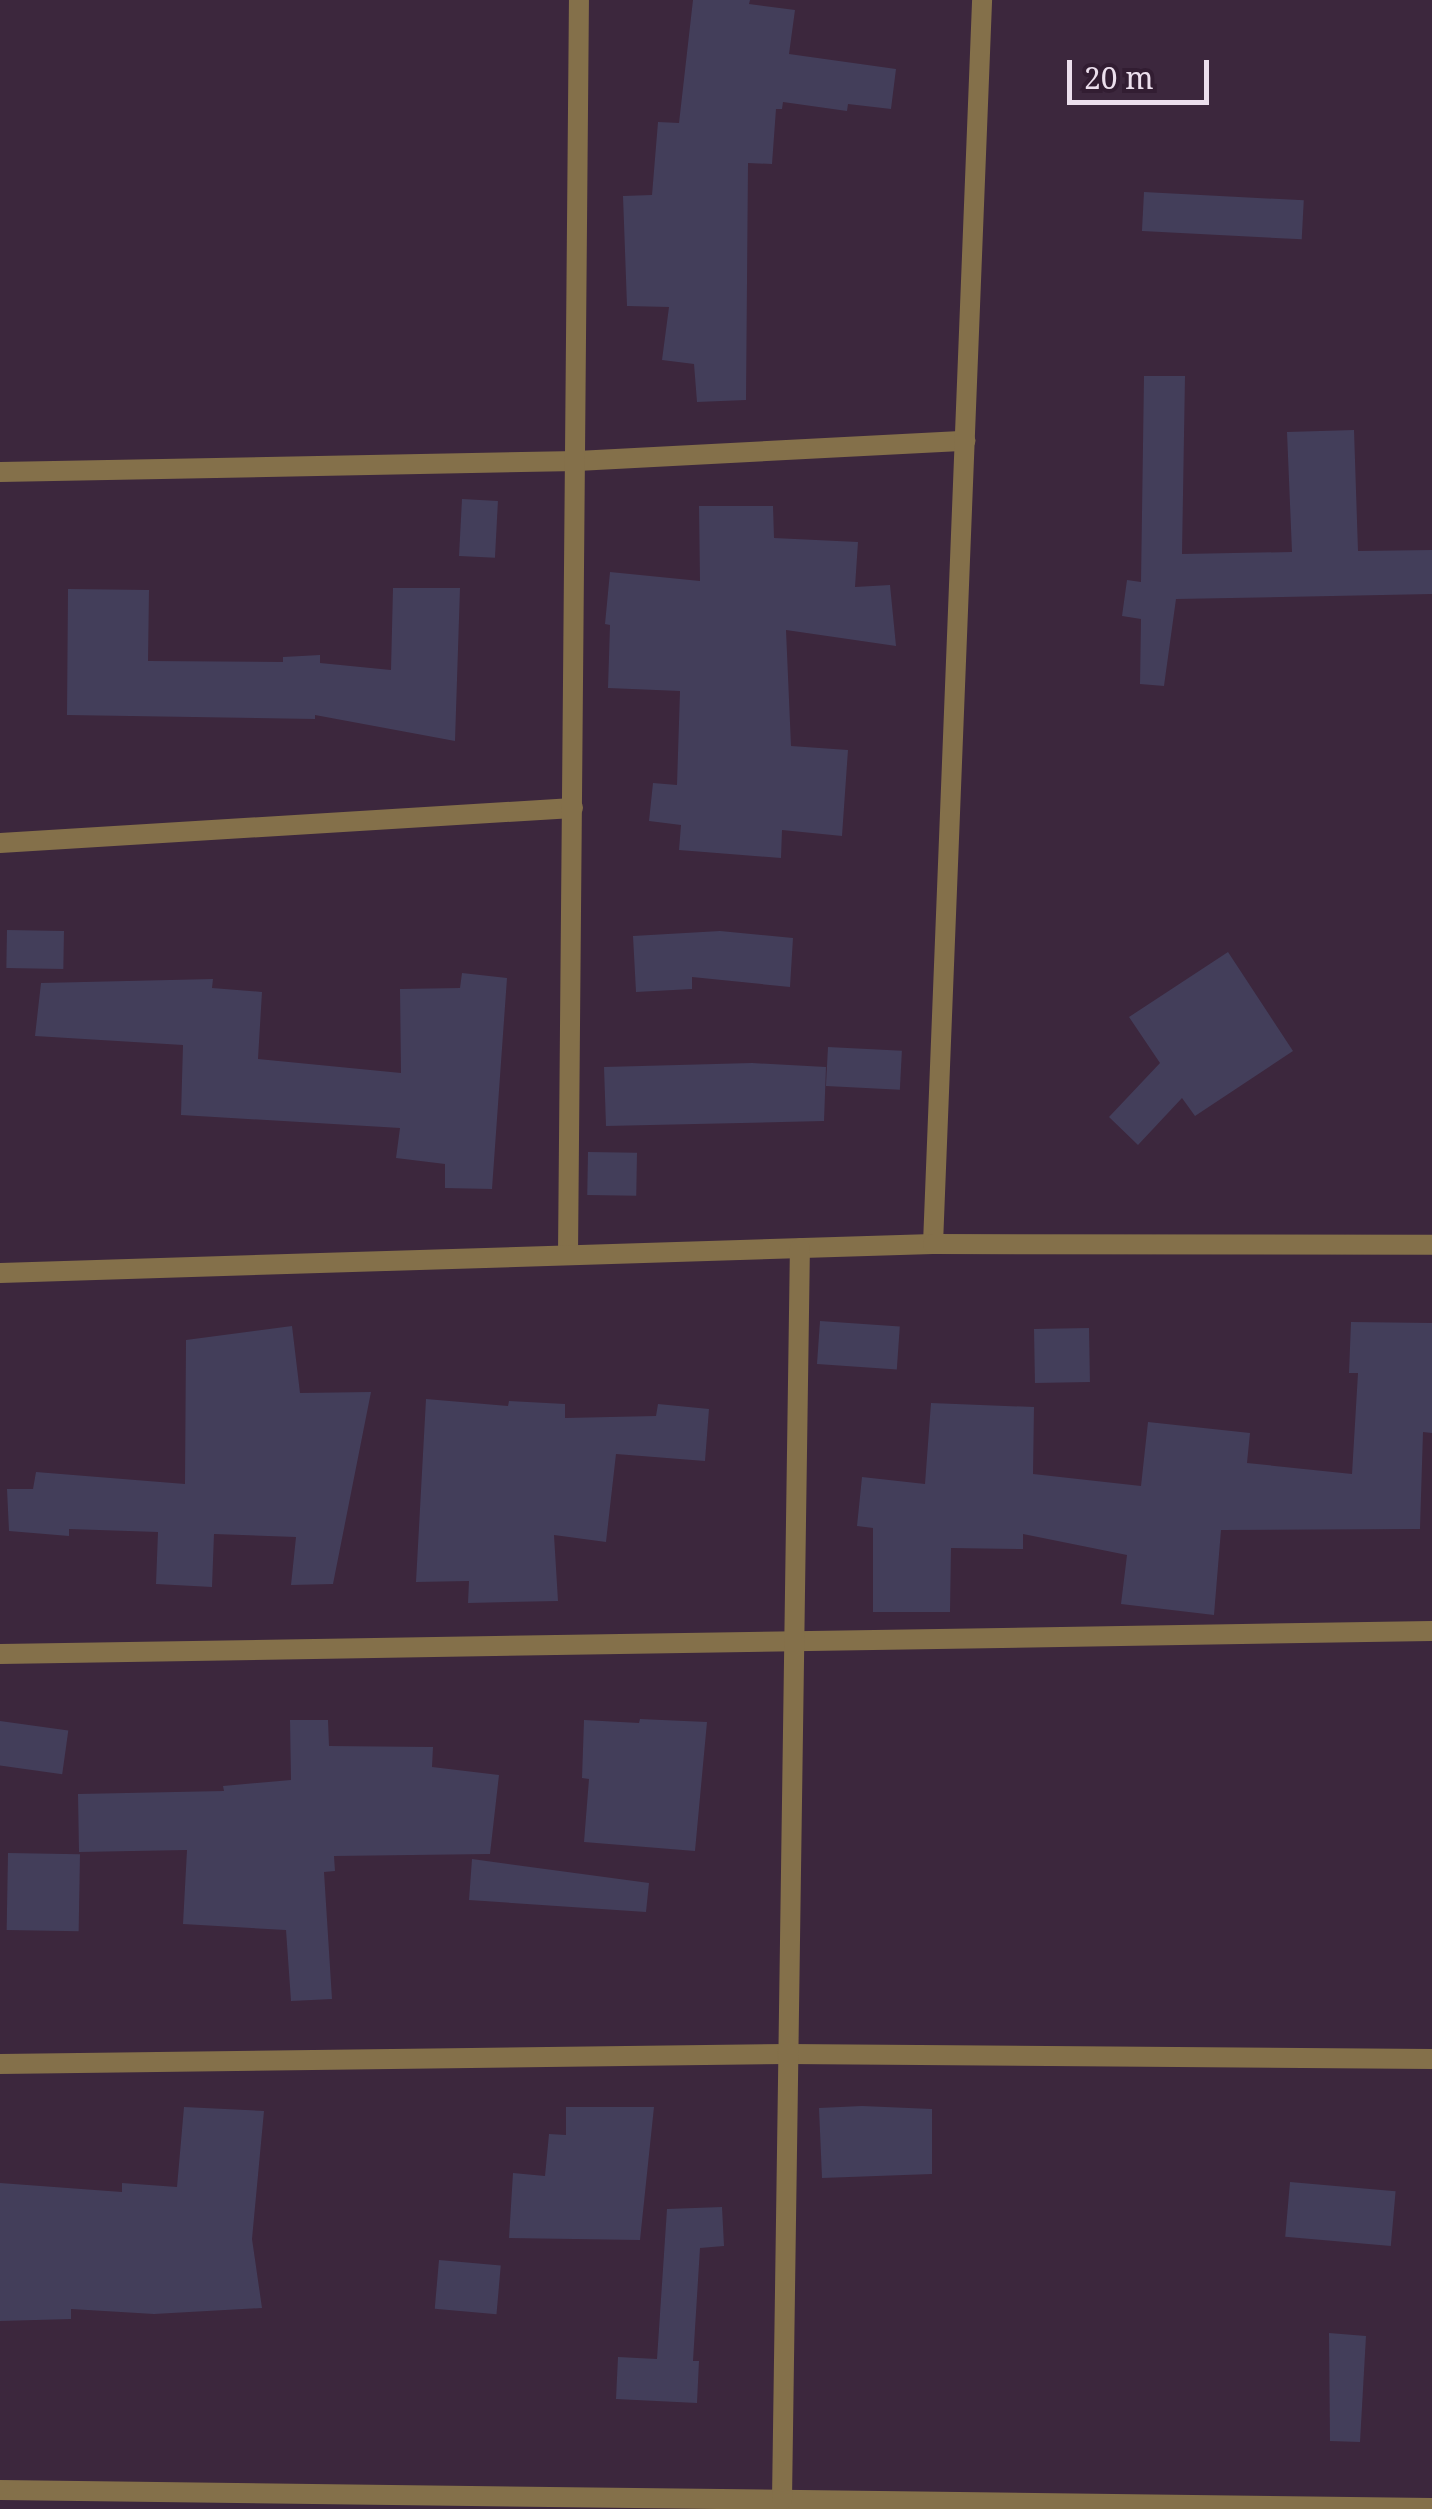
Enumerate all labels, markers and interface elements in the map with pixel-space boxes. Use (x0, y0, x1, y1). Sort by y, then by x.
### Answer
scale bar (1072, 40, 1214, 102)
text: 20 m (1084, 57, 1154, 98)

